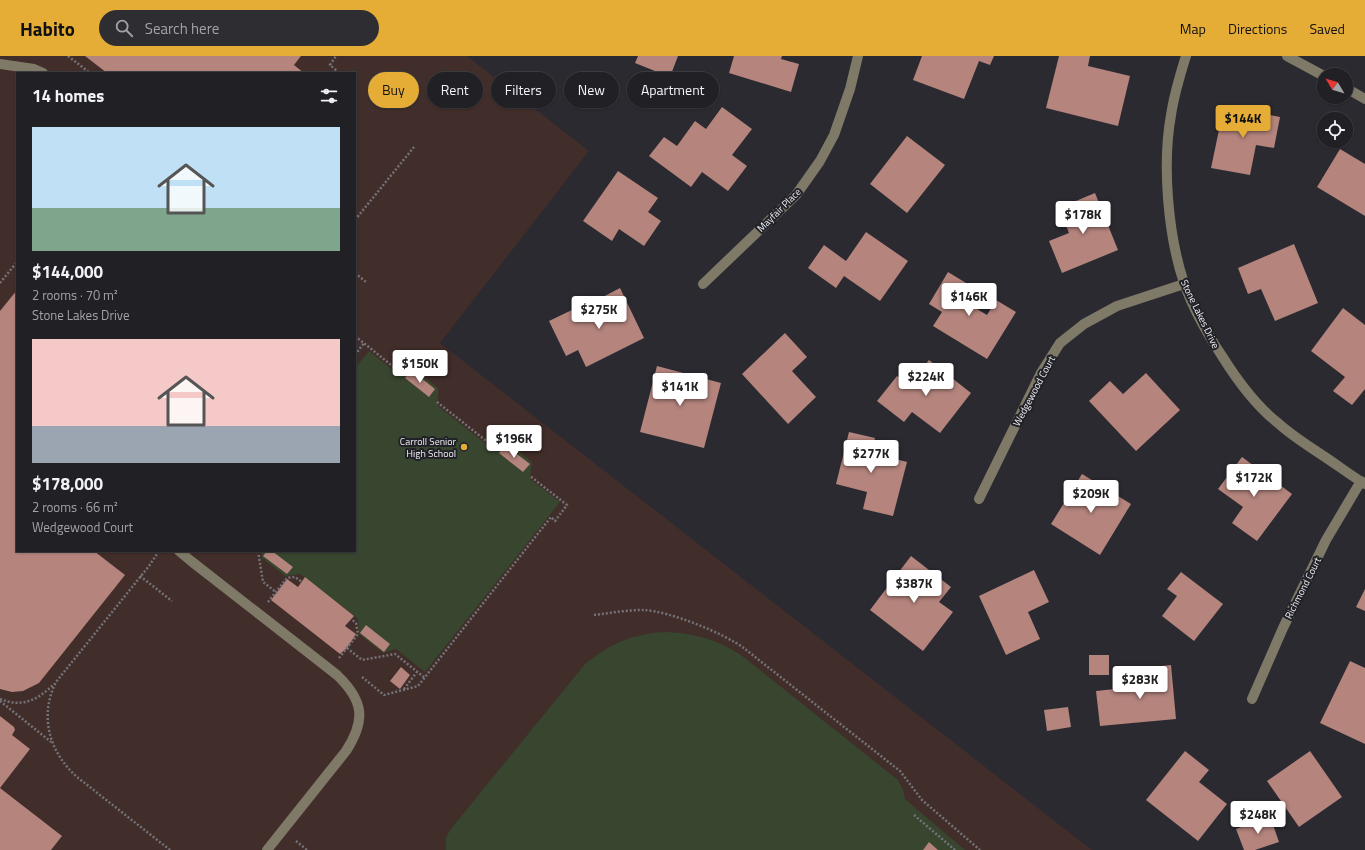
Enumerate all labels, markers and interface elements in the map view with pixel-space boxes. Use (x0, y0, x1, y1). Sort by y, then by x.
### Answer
search box (99, 10, 379, 46)
text: Habito (20, 14, 75, 43)
icon: search (113, 17, 135, 39)
text: Search here (145, 17, 219, 40)
text: Map (1180, 18, 1206, 39)
text: Directions (1228, 18, 1287, 39)
text: Saved (1309, 18, 1345, 39)
north arrow (1317, 68, 1353, 104)
map controls (1317, 68, 1353, 148)
chip: Buy (368, 72, 419, 108)
chip: Rent (427, 72, 483, 108)
chip: Filters (491, 72, 556, 108)
chip: New (564, 72, 619, 108)
chip: Apartment (627, 72, 719, 108)
text: 14 homes (32, 83, 104, 109)
icon: filters (318, 85, 340, 107)
pin: $144K (1215, 105, 1271, 139)
text: $144K (1225, 108, 1261, 128)
button: locate (1317, 112, 1353, 148)
icon: home (150, 153, 222, 225)
street label: Mayfair Place (754, 185, 804, 235)
pin: $178K (1055, 201, 1111, 235)
text: $178K (1065, 204, 1101, 224)
text: $144,000 (32, 259, 103, 285)
street label: Stone Lakes Drive (1177, 277, 1223, 351)
pin: $146K (941, 283, 997, 317)
text: 2 rooms · 70 m² (32, 285, 118, 305)
text: $146K (951, 286, 987, 306)
pin: $275K (571, 296, 627, 330)
text: $275K (581, 299, 617, 319)
text: Stone Lakes Drive (32, 305, 129, 325)
pin: $150K (392, 350, 448, 384)
text: $150K (402, 353, 438, 373)
street label: Wedgewood Court (1009, 353, 1059, 429)
pin: $224K (898, 363, 954, 397)
icon: home (150, 365, 222, 437)
text: $224K (908, 366, 944, 386)
pin: $141K (652, 373, 708, 407)
text: $141K (662, 376, 698, 396)
pin: $196K (486, 425, 542, 459)
text: $196K (496, 428, 532, 448)
place label: Carroll Senior High School (400, 434, 457, 461)
pin: $277K (843, 440, 899, 474)
marker: Carroll Senior High School (459, 442, 469, 452)
text: $277K (853, 443, 889, 463)
pin: $172K (1226, 464, 1282, 498)
text: $172K (1236, 467, 1272, 487)
text: $178,000 (32, 471, 103, 497)
pin: $209K (1063, 480, 1119, 514)
text: $209K (1073, 483, 1109, 503)
text: 2 rooms · 66 m² (32, 497, 118, 517)
text: Wedgewood Court (32, 517, 133, 537)
street label: Richmond Court (1281, 554, 1325, 621)
pin: $387K (886, 570, 942, 604)
text: $387K (896, 573, 932, 593)
pin: $283K (1112, 666, 1168, 700)
text: $283K (1122, 669, 1158, 689)
pin: $248K (1230, 801, 1286, 835)
text: $248K (1240, 804, 1276, 824)

